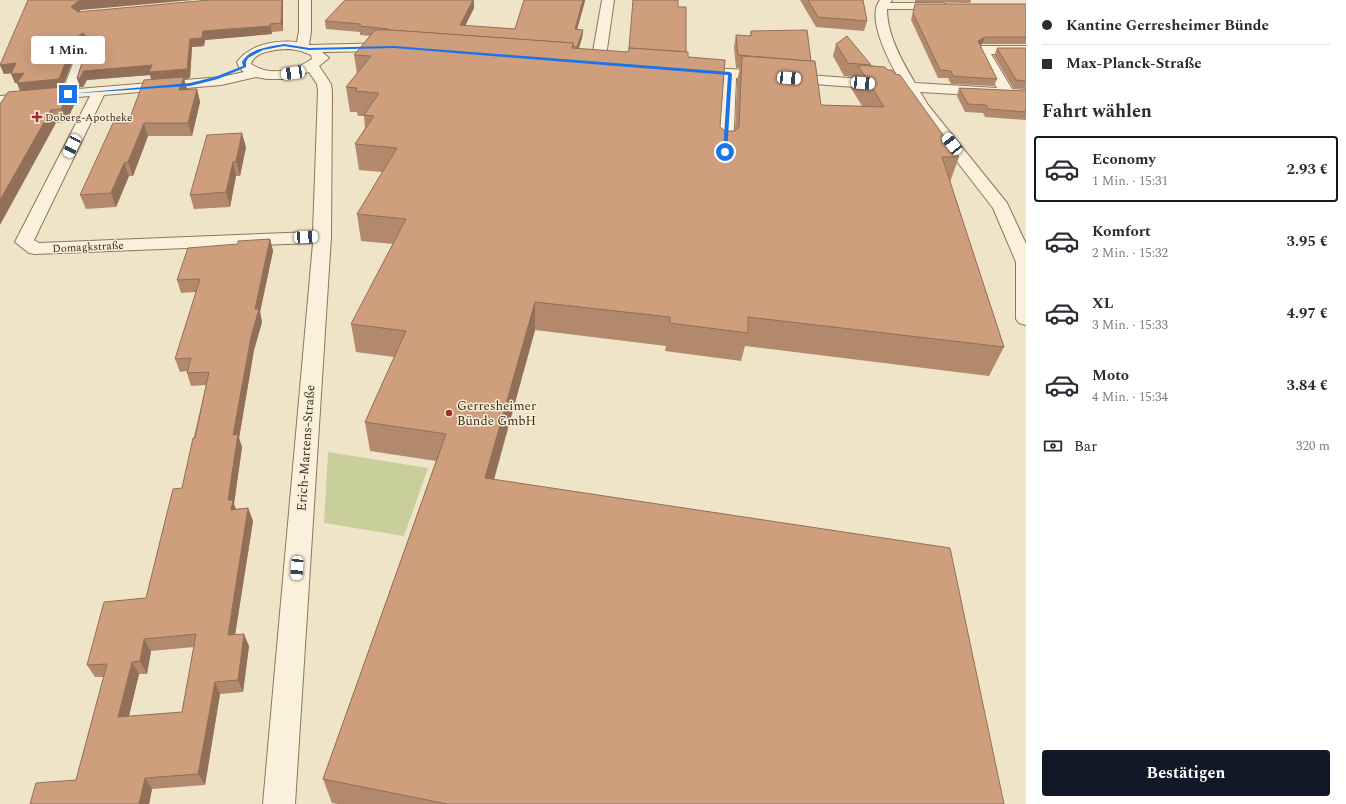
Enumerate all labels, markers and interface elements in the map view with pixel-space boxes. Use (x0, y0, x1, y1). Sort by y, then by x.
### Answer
text: Kantine Gerresheimer Bünde (1066, 14, 1269, 37)
callout: 1 Min. (31, 36, 105, 64)
text: 1 Min. (48, 40, 88, 60)
text: Max-Planck-Straße (1066, 52, 1202, 75)
car (280, 65, 306, 81)
car (777, 71, 801, 85)
car (851, 76, 875, 90)
route end (59, 85, 77, 103)
text: Fahrt wählen (1042, 98, 1152, 125)
place label: Doberg-Apotheke (45, 109, 132, 126)
marker: Doberg-Apotheke (32, 112, 42, 122)
car (940, 131, 964, 157)
car (61, 133, 83, 159)
route start (716, 143, 734, 161)
text: Economy (1092, 148, 1156, 171)
icon: car (1044, 151, 1080, 187)
text: 2.93 € (1287, 158, 1328, 181)
text: 1 Min. · 15:31 (1092, 171, 1168, 191)
text: Komfort (1092, 220, 1151, 243)
icon: car (1044, 223, 1080, 259)
car (294, 230, 318, 244)
text: 3.95 € (1287, 230, 1328, 253)
street label: Domagkstraße (52, 237, 124, 257)
text: 2 Min. · 15:32 (1092, 243, 1168, 263)
text: XL (1092, 292, 1113, 315)
icon: car (1044, 295, 1080, 331)
text: 4.97 € (1287, 302, 1328, 325)
text: 3 Min. · 15:33 (1092, 315, 1168, 335)
text: Moto (1092, 364, 1129, 387)
icon: car (1044, 367, 1080, 403)
text: 3.84 € (1287, 374, 1328, 397)
street label: Erich-Martens-Straße (292, 384, 320, 512)
text: 4 Min. · 15:34 (1092, 387, 1168, 407)
place label: Gerresheimer Bünde GmbH (457, 396, 536, 431)
marker: Gerresheimer Bünde GmbH (444, 408, 454, 418)
icon: cash (1042, 435, 1064, 457)
text: Bar (1074, 435, 1097, 458)
text: 320 m (1296, 436, 1330, 456)
car (290, 556, 304, 580)
button: Bestätigen (1042, 750, 1330, 796)

